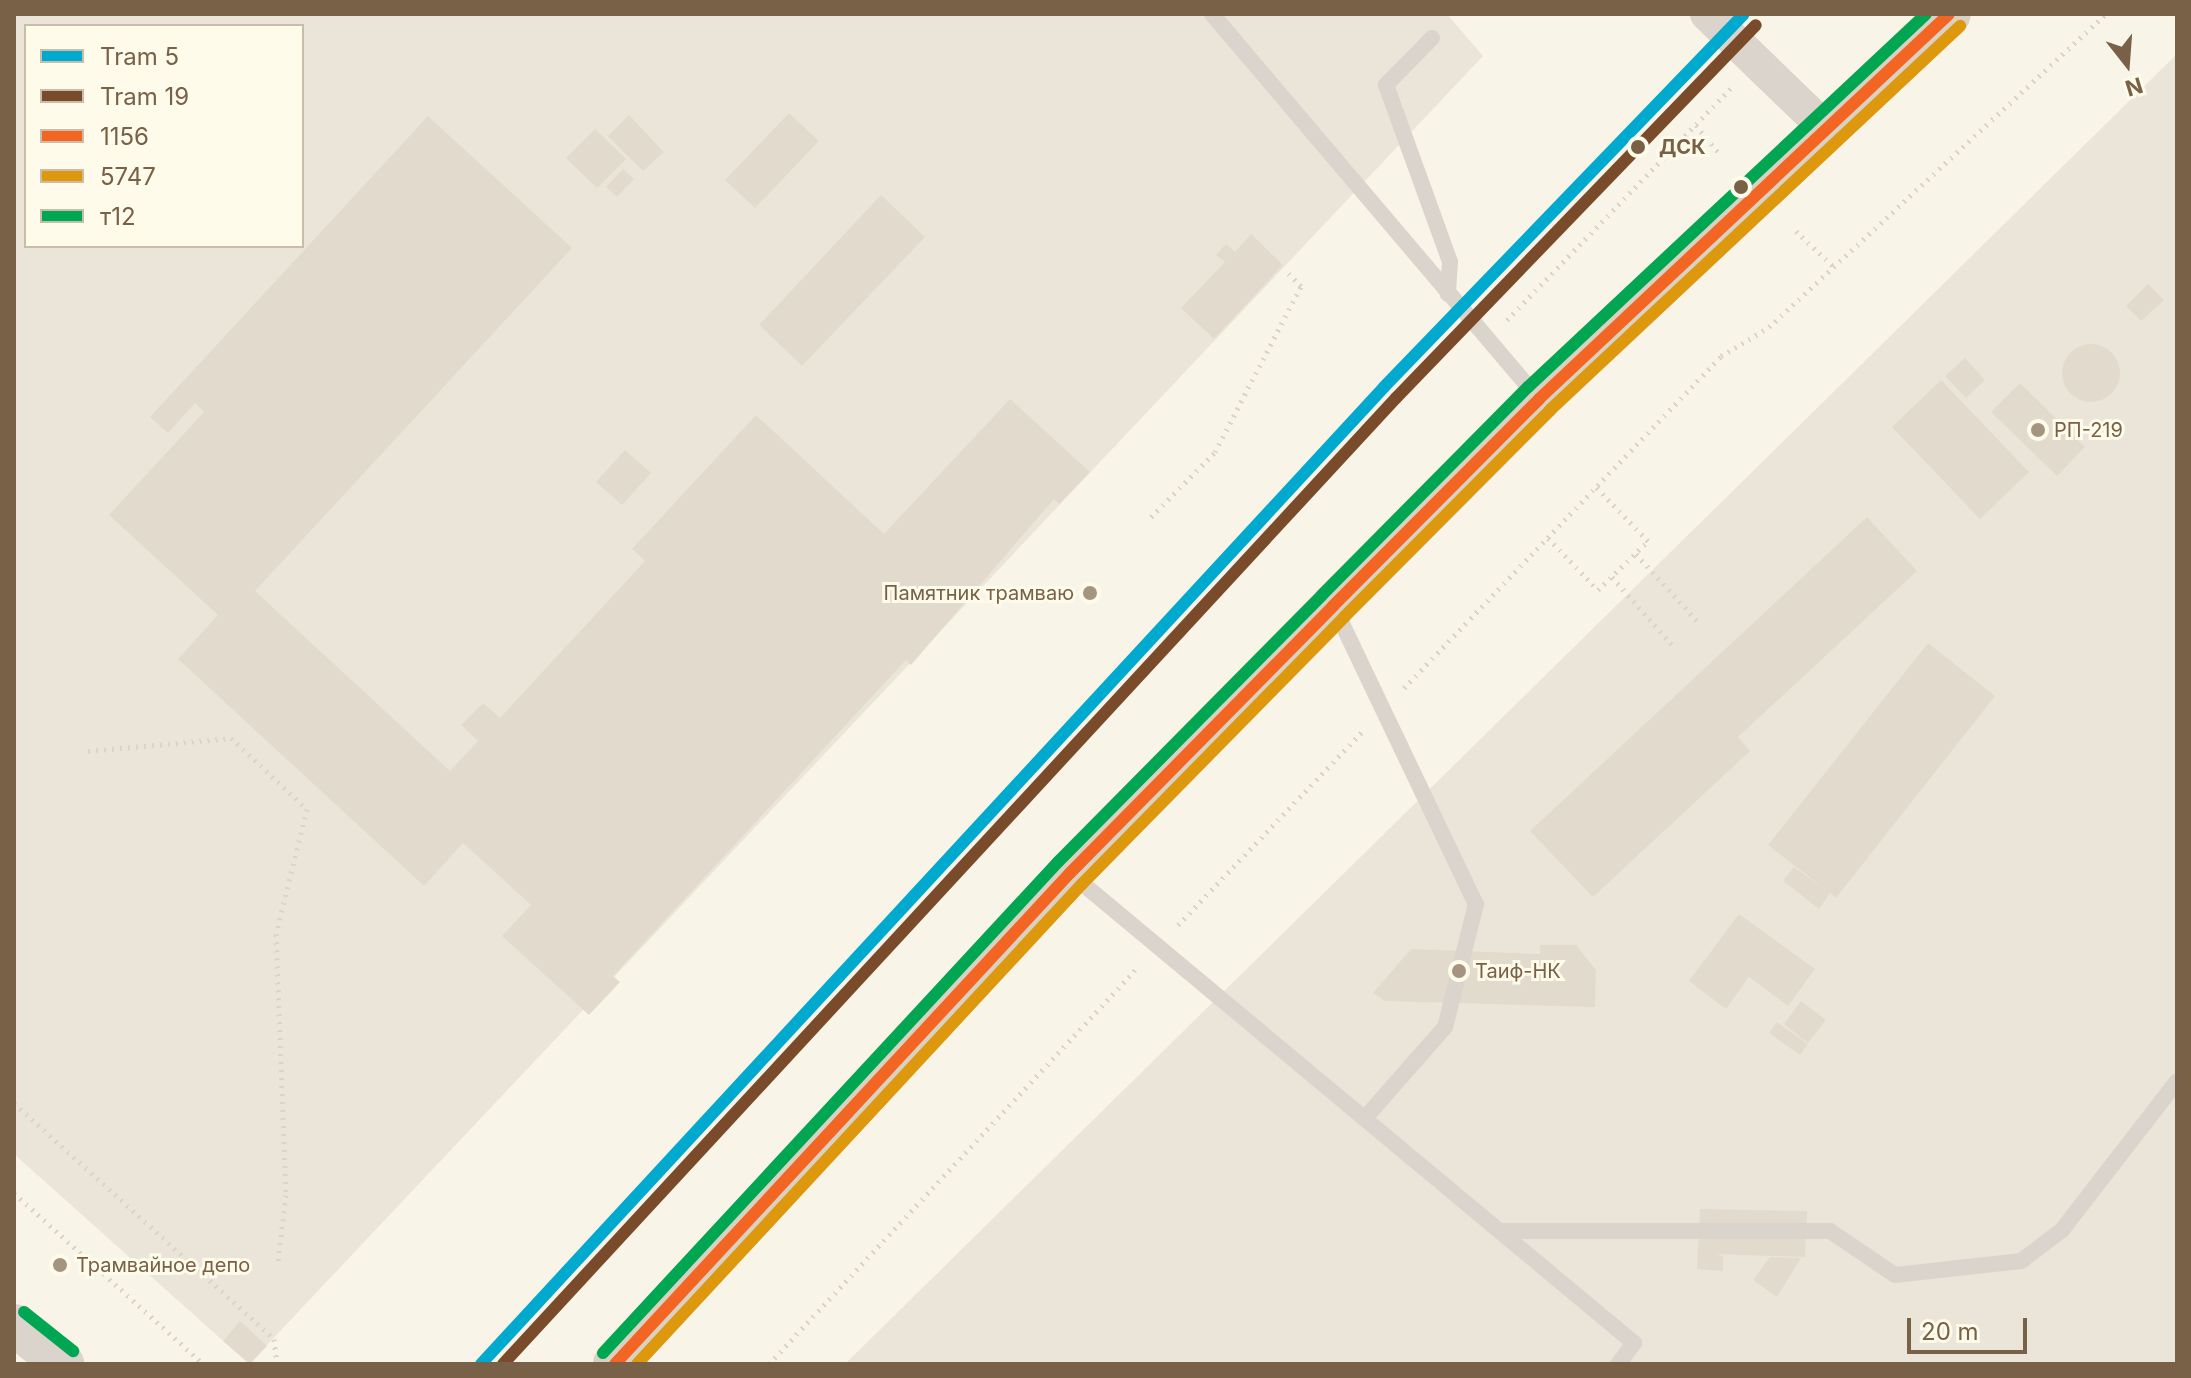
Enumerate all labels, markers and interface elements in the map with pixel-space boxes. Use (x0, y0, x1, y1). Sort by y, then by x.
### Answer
legend (24, 24, 304, 248)
north arrow (2087, 24, 2167, 104)
text: Tram 5 (100, 42, 179, 71)
text: N (2122, 72, 2146, 102)
text: Tram 19 (100, 82, 189, 111)
text: 1156 (100, 122, 149, 151)
marker: ДСК (1624, 133, 1652, 161)
place label: ДСК (1659, 135, 1706, 159)
text: 5747 (100, 162, 156, 191)
unlabelled marker (1733, 179, 1749, 195)
text: т12 (100, 202, 136, 231)
place label: РП-219 (2054, 418, 2123, 442)
marker: РП-219 (2029, 421, 2047, 439)
place label: Памятник трамваю (884, 581, 1074, 605)
marker: Памятник трамваю (1081, 584, 1099, 602)
place label: Таиф-НК (1475, 959, 1561, 983)
marker: Таиф-НК (1450, 962, 1468, 980)
place label: Трамвайное депо (76, 1253, 250, 1277)
marker: Трамвайное депо (51, 1256, 69, 1274)
scale bar (1911, 1302, 2031, 1352)
text: 20 m (1921, 1317, 1979, 1346)

